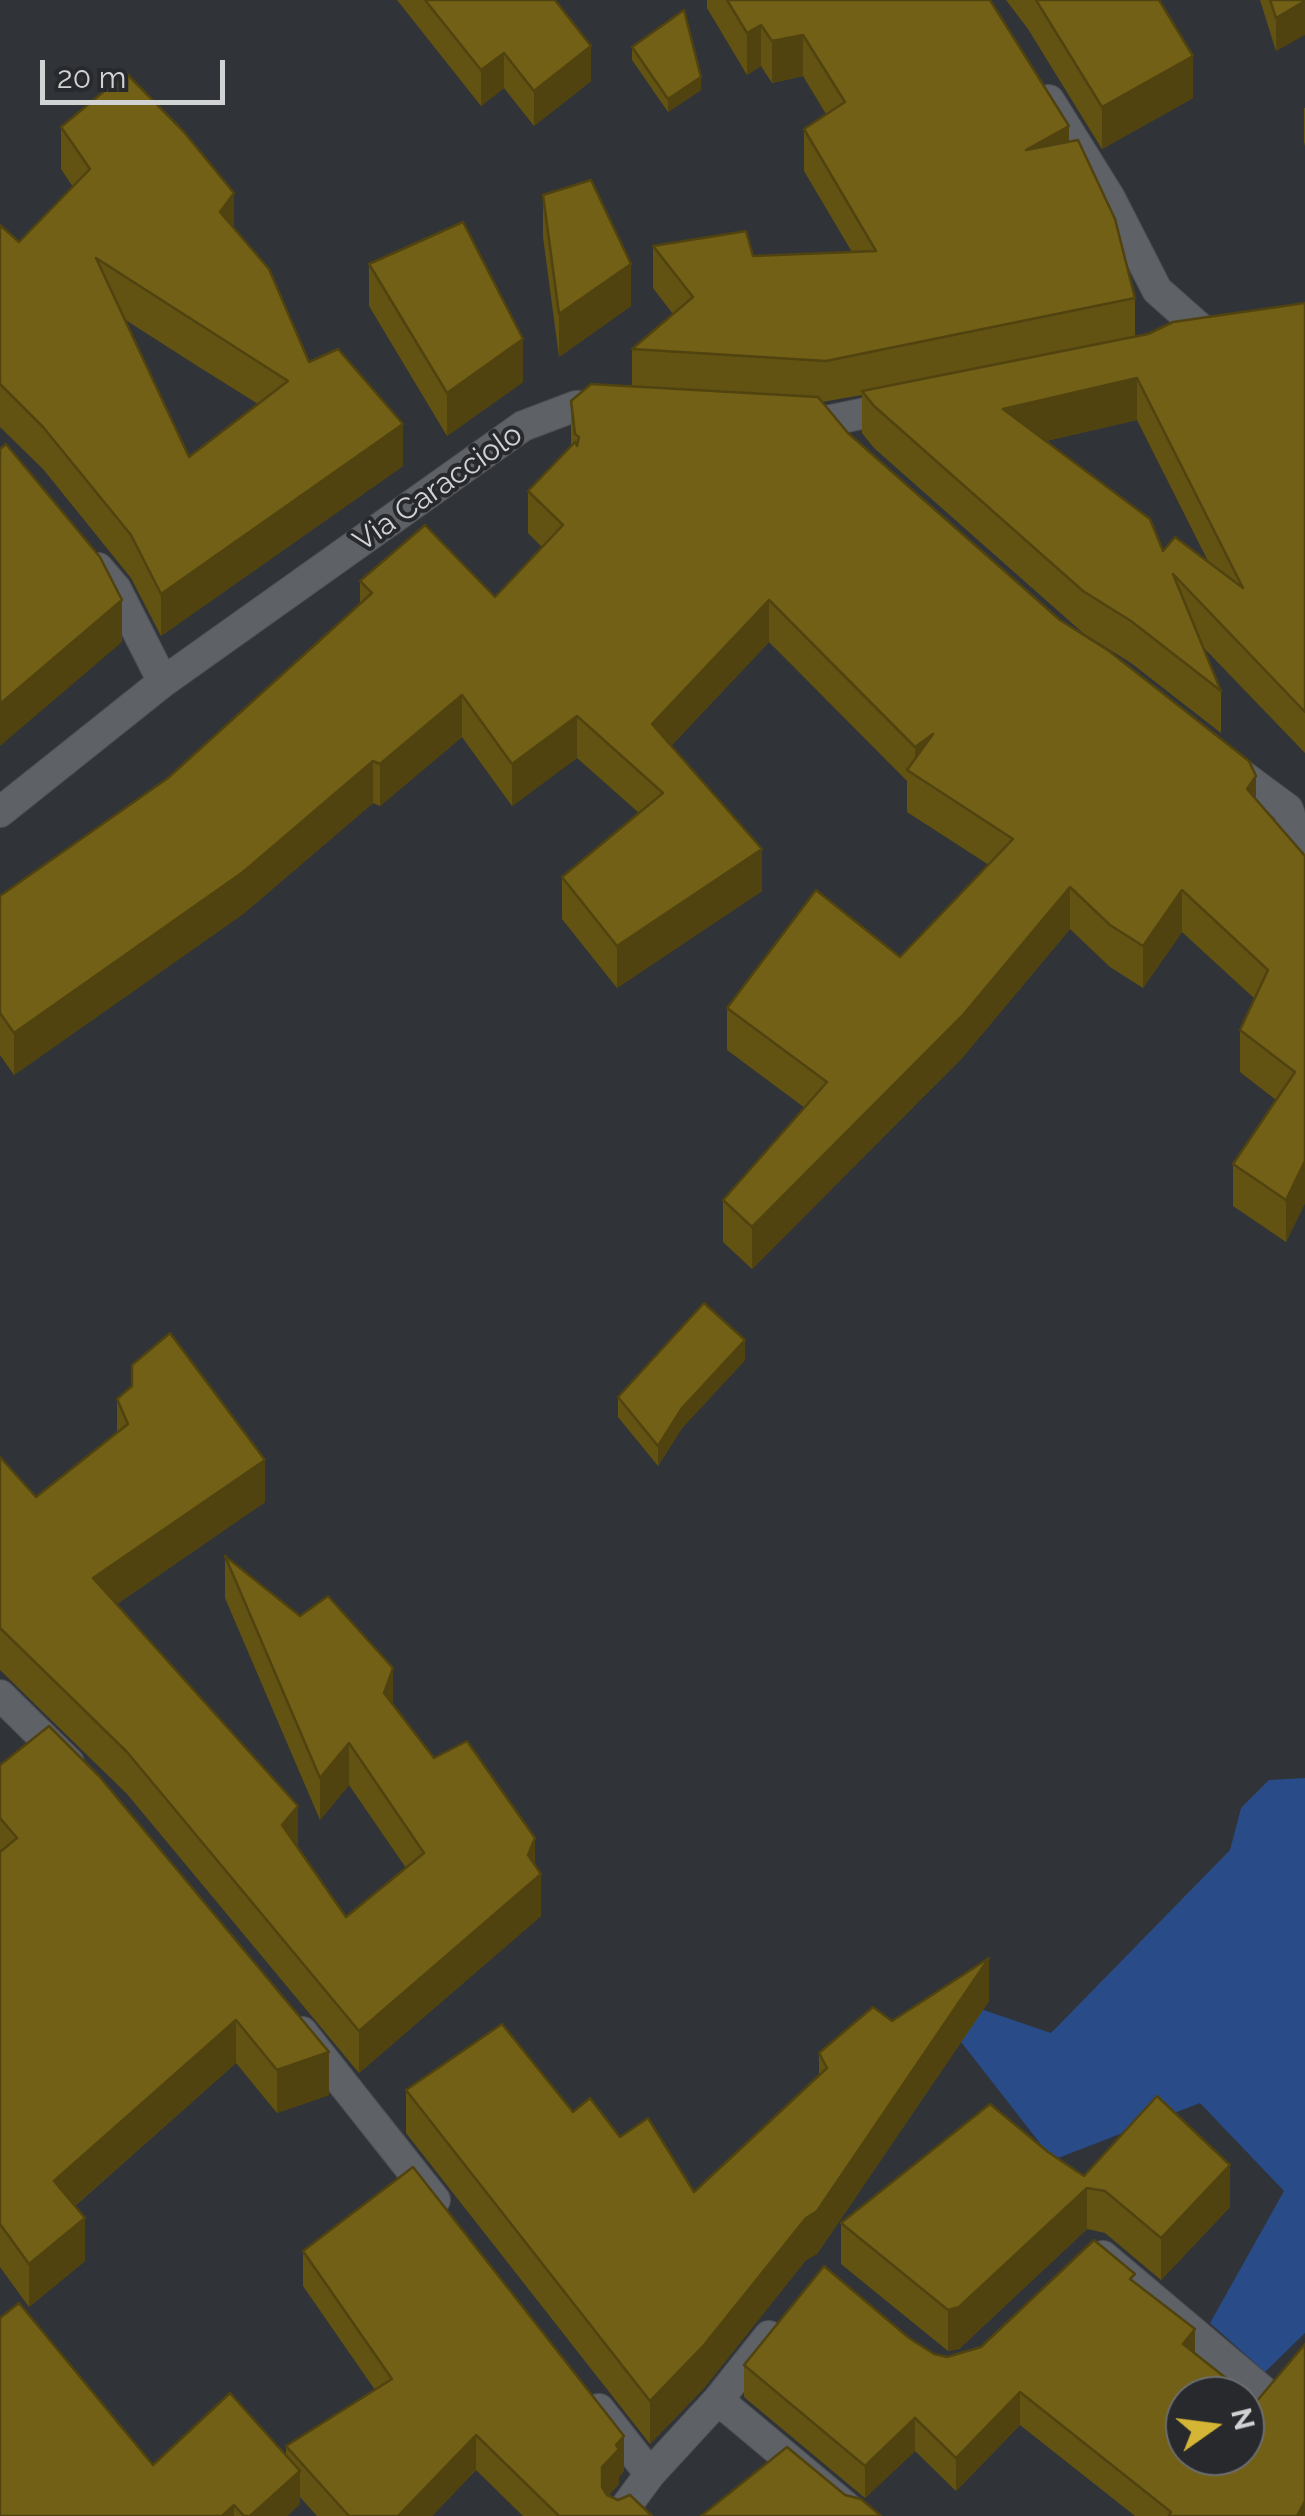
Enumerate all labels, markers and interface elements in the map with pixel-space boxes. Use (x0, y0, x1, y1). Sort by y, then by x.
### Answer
scale bar (45, 40, 230, 102)
text: 20 m (57, 60, 126, 95)
street label: Via Caracciolo (347, 417, 529, 559)
north arrow (1165, 2376, 1265, 2476)
text: N (1224, 2405, 1261, 2433)

